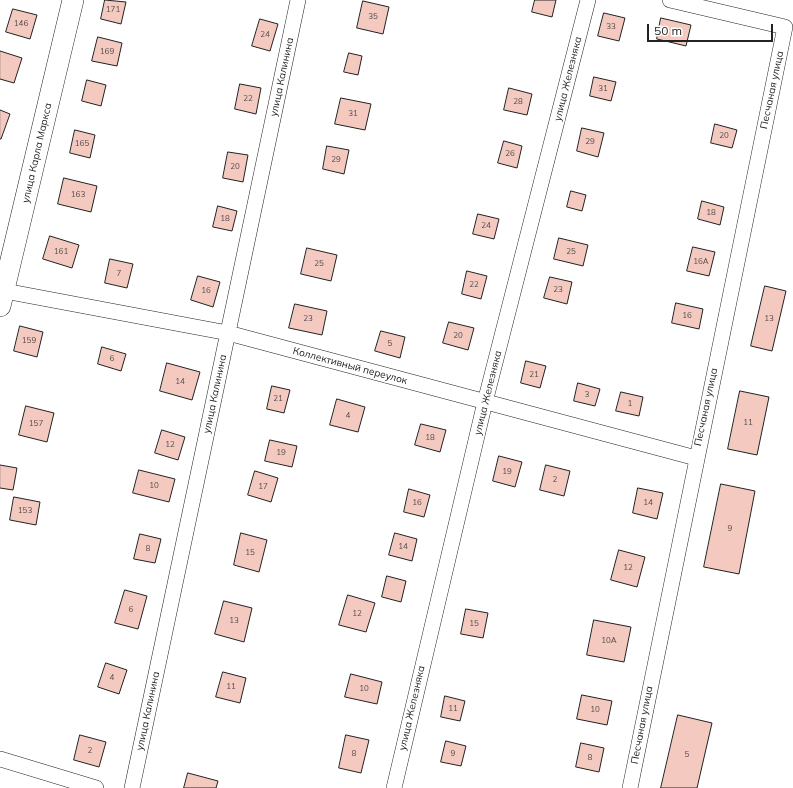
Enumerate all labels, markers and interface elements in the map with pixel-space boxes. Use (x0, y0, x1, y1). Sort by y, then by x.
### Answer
house number: 171 (106, 5, 120, 15)
house number: 35 (368, 12, 378, 22)
scale bar (649, 16, 775, 42)
house number: 146 (14, 19, 28, 29)
house number: 33 (606, 22, 616, 32)
text: 50 m (654, 23, 682, 38)
house number: 24 (260, 30, 270, 40)
street label: улица Железняка (552, 36, 584, 122)
street label: улица Калинина (268, 37, 296, 117)
house number: 169 (100, 47, 114, 57)
street label: Песчаная улица (758, 50, 786, 130)
house number: 31 (598, 84, 608, 94)
house number: 22 (243, 94, 253, 104)
house number: 28 (513, 97, 523, 107)
street label: улица Карла Маркса (20, 102, 54, 204)
house number: 31 (348, 109, 358, 119)
house number: 20 (719, 131, 729, 141)
house number: 29 (585, 137, 595, 147)
house number: 165 (75, 139, 89, 149)
house number: 26 (505, 149, 515, 159)
house number: 29 (331, 155, 341, 165)
house number: 20 (230, 162, 240, 172)
house number: 163 (71, 190, 85, 200)
house number: 18 (706, 208, 716, 218)
house number: 18 (220, 214, 230, 224)
house number: 24 (481, 221, 491, 231)
house number: 161 (54, 247, 68, 257)
house number: 25 (566, 247, 576, 257)
house number: 16А (693, 257, 709, 267)
house number: 25 (314, 259, 324, 269)
house number: 7 (117, 269, 121, 279)
house number: 22 (469, 280, 479, 290)
house number: 23 (553, 285, 563, 295)
house number: 16 (201, 286, 211, 296)
house number: 16 (682, 311, 692, 321)
house number: 23 (303, 314, 313, 324)
house number: 13 (764, 314, 774, 324)
house number: 20 (453, 331, 463, 341)
house number: 159 (22, 336, 36, 346)
house number: 5 (388, 339, 392, 349)
street label: Коллективный переулок (291, 345, 409, 387)
street label: улица Железняка (472, 350, 504, 436)
house number: 6 (110, 354, 114, 364)
street label: улица Калинина (201, 354, 229, 434)
street label: Песчаная улица (692, 367, 720, 447)
house number: 21 (529, 370, 539, 380)
house number: 14 (175, 377, 185, 387)
house number: 3 (585, 390, 589, 400)
house number: 21 (273, 394, 283, 404)
house number: 1 (628, 399, 632, 409)
house number: 4 (346, 411, 350, 421)
house number: 11 (743, 418, 753, 428)
house number: 157 (29, 419, 43, 429)
house number: 18 (425, 433, 435, 443)
house number: 12 (165, 440, 175, 450)
house number: 19 (276, 448, 286, 458)
house number: 19 (502, 467, 512, 477)
house number: 2 (553, 475, 557, 485)
house number: 10 (149, 481, 159, 491)
house number: 17 (258, 482, 268, 492)
house number: 16 (412, 498, 422, 508)
house number: 14 (643, 498, 653, 508)
house number: 153 (18, 506, 32, 516)
house number: 9 (728, 524, 732, 534)
house number: 14 (398, 542, 408, 552)
house number: 8 (146, 544, 150, 554)
house number: 15 (245, 548, 255, 558)
house number: 12 (623, 563, 633, 573)
house number: 6 (129, 605, 133, 615)
house number: 12 (352, 609, 362, 619)
house number: 13 (229, 616, 239, 626)
house number: 15 (469, 619, 479, 629)
house number: 10А (601, 636, 617, 646)
street label: улица Железняка (396, 664, 428, 752)
street label: улица Калинина (134, 671, 162, 751)
house number: 4 (110, 673, 114, 683)
house number: 11 (226, 682, 236, 692)
house number: 10 (359, 684, 369, 694)
street label: Песчаная улица (629, 685, 655, 765)
house number: 11 (448, 704, 458, 714)
house number: 10 (590, 705, 600, 715)
house number: 2 (88, 746, 92, 756)
house number: 8 (352, 749, 356, 759)
house number: 9 (451, 749, 455, 759)
house number: 5 (685, 750, 689, 760)
house number: 8 (588, 753, 592, 763)

